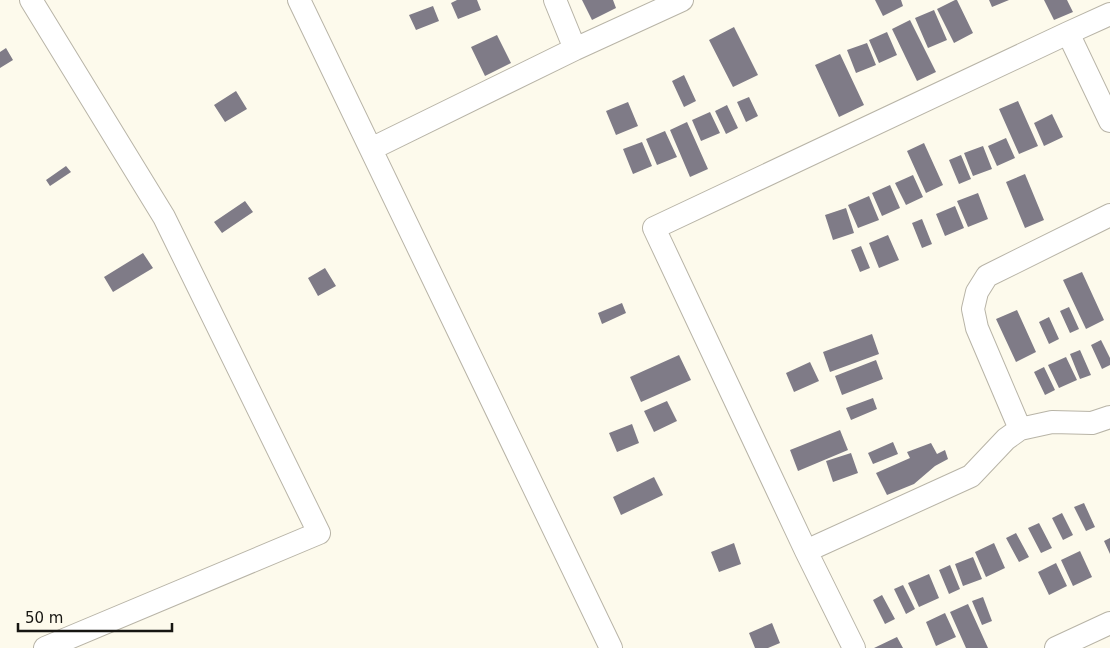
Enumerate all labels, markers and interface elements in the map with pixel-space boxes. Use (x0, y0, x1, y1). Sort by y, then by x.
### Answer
scale bar (18, 600, 171, 632)
text: 50 m (25, 609, 63, 627)

